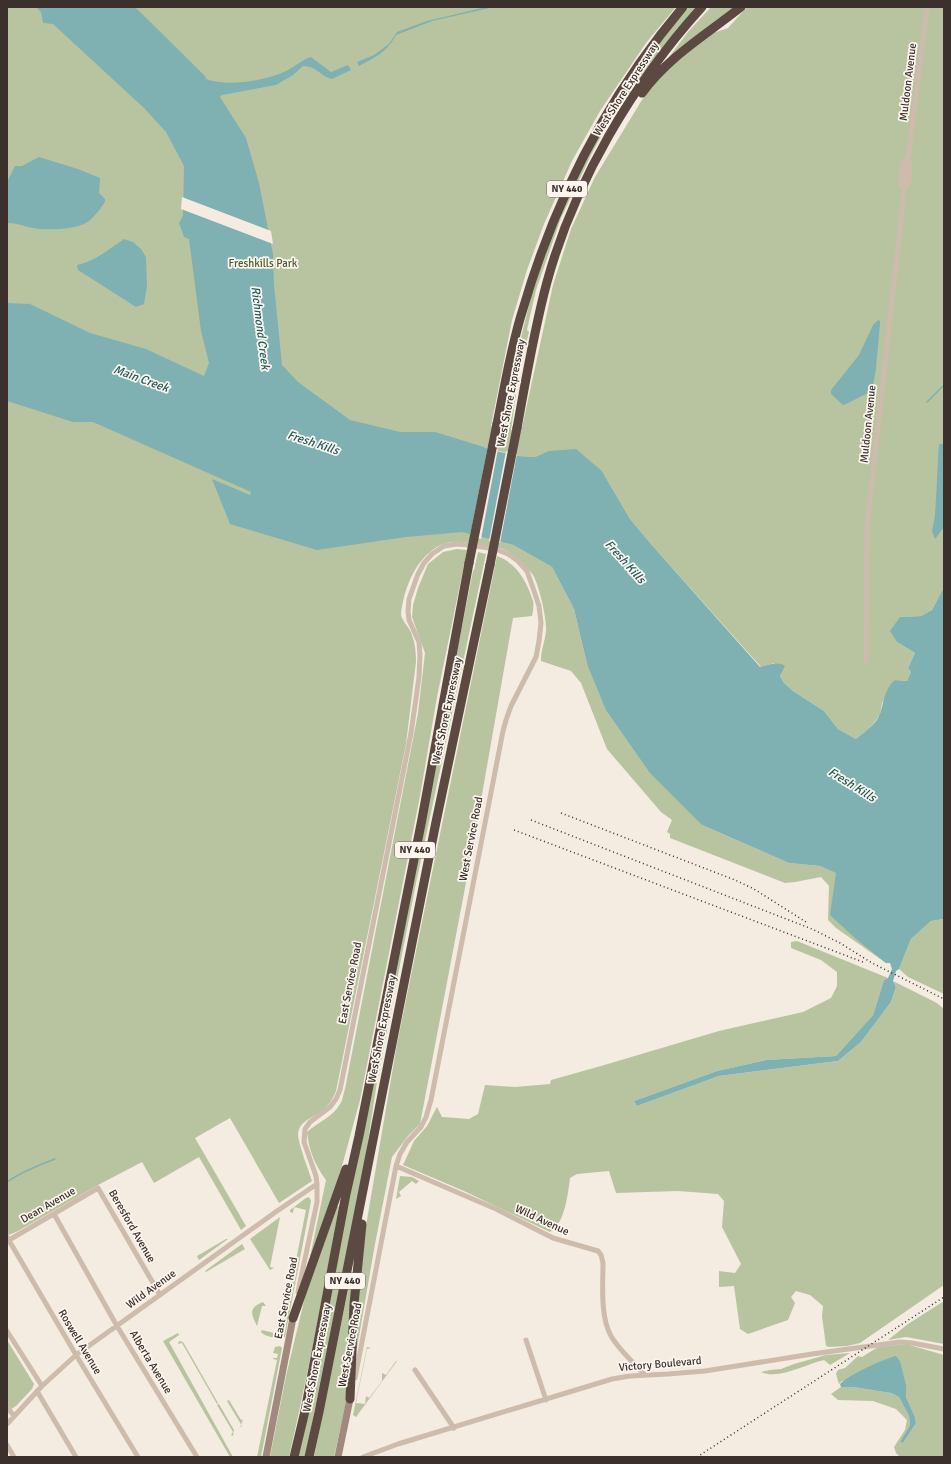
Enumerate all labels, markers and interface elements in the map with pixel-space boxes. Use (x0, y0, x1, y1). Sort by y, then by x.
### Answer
street label: West Shore Expressway (591, 39, 662, 139)
street label: Muldoon Avenue (897, 42, 919, 122)
road number: NY 440 (547, 181, 587, 197)
park label: Freshkills Park (229, 257, 298, 270)
water label: Richmond Creek (247, 286, 273, 371)
street label: West Shore Expressway (494, 337, 528, 448)
water label: Main Creek (111, 362, 172, 396)
street label: Muldoon Avenue (857, 384, 879, 464)
water label: Fresh Kills (285, 428, 342, 459)
water label: Fresh Kills (602, 537, 650, 588)
street label: West Shore Expressway (429, 655, 465, 766)
water label: Fresh Kills (825, 765, 880, 806)
street label: West Service Road (456, 795, 486, 882)
road number: NY 440 (395, 842, 435, 858)
street label: East Service Road (336, 941, 364, 1025)
street label: West Shore Expressway (365, 973, 399, 1084)
street label: Dean Avenue (18, 1184, 78, 1226)
street label: Beresford Avenue (106, 1187, 158, 1265)
street label: Wild Avenue (513, 1202, 571, 1238)
street label: East Service Road (272, 1256, 300, 1340)
street label: Wild Avenue (124, 1267, 178, 1311)
road number: NY 440 (325, 1273, 365, 1289)
street label: West Service Road (335, 1301, 365, 1388)
street label: West Shore Expressway (300, 1302, 334, 1413)
street label: Roswell Avenue (56, 1307, 104, 1377)
street label: Alberta Avenue (127, 1328, 175, 1396)
street label: Victory Boulevard (618, 1354, 702, 1374)

